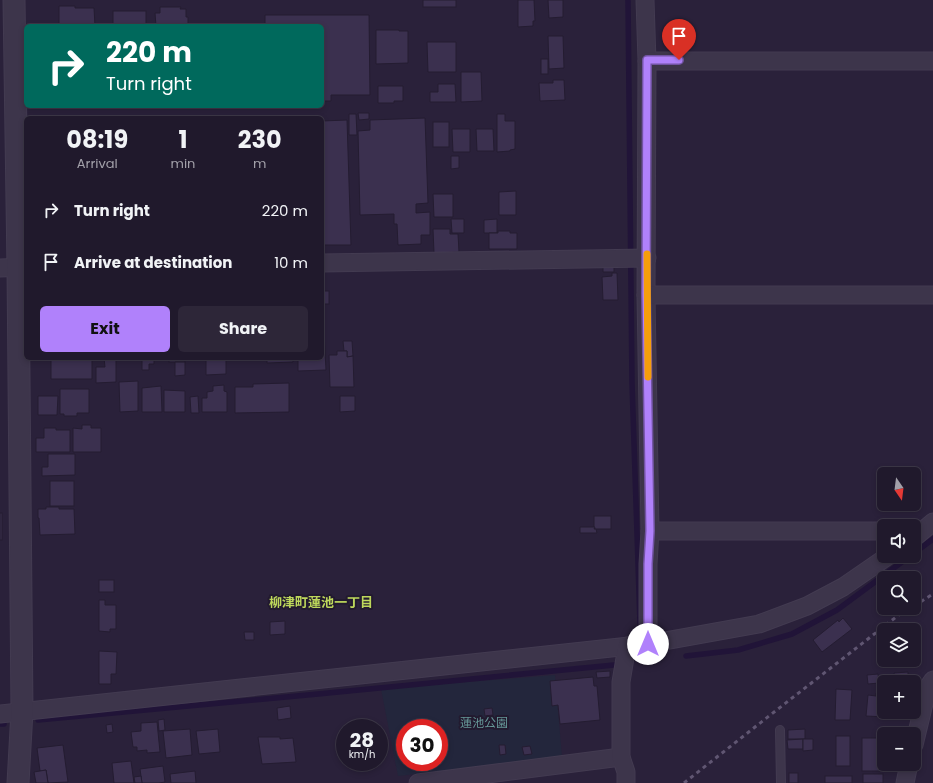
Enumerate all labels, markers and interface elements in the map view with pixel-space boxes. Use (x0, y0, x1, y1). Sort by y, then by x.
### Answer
pin (662, 19, 696, 60)
icon: arrive (668, 25, 690, 47)
text: 220 m (106, 33, 192, 72)
icon: right (40, 40, 92, 92)
text: Turn right (106, 71, 192, 96)
text: 08:19 (66, 123, 128, 156)
text: 1 (178, 123, 187, 156)
text: 230 (238, 123, 282, 156)
text: Arrival (77, 154, 118, 173)
text: min (171, 154, 195, 173)
text: m (253, 154, 266, 173)
icon: right (40, 199, 62, 221)
text: Turn right (74, 200, 150, 221)
text: 220 m (262, 200, 308, 221)
icon: arrive (40, 251, 62, 273)
text: Arrive at destination (74, 252, 232, 273)
text: 10 m (274, 252, 308, 273)
button: Exit (40, 306, 170, 352)
button: Share (178, 306, 308, 352)
north arrow (877, 467, 921, 511)
map controls (877, 467, 921, 771)
button: sound (877, 519, 921, 563)
button: search (877, 571, 921, 615)
district label: 柳津町蓮池一丁目 (269, 593, 373, 612)
position arrow (627, 623, 669, 665)
button: layers (877, 623, 921, 667)
button: + (877, 675, 921, 719)
park label: 蓮池公園 (460, 714, 508, 731)
speed limit sign: 30 (396, 719, 448, 771)
text: 28 (350, 726, 374, 754)
button: − (877, 727, 921, 771)
text: km/h (349, 747, 375, 762)

